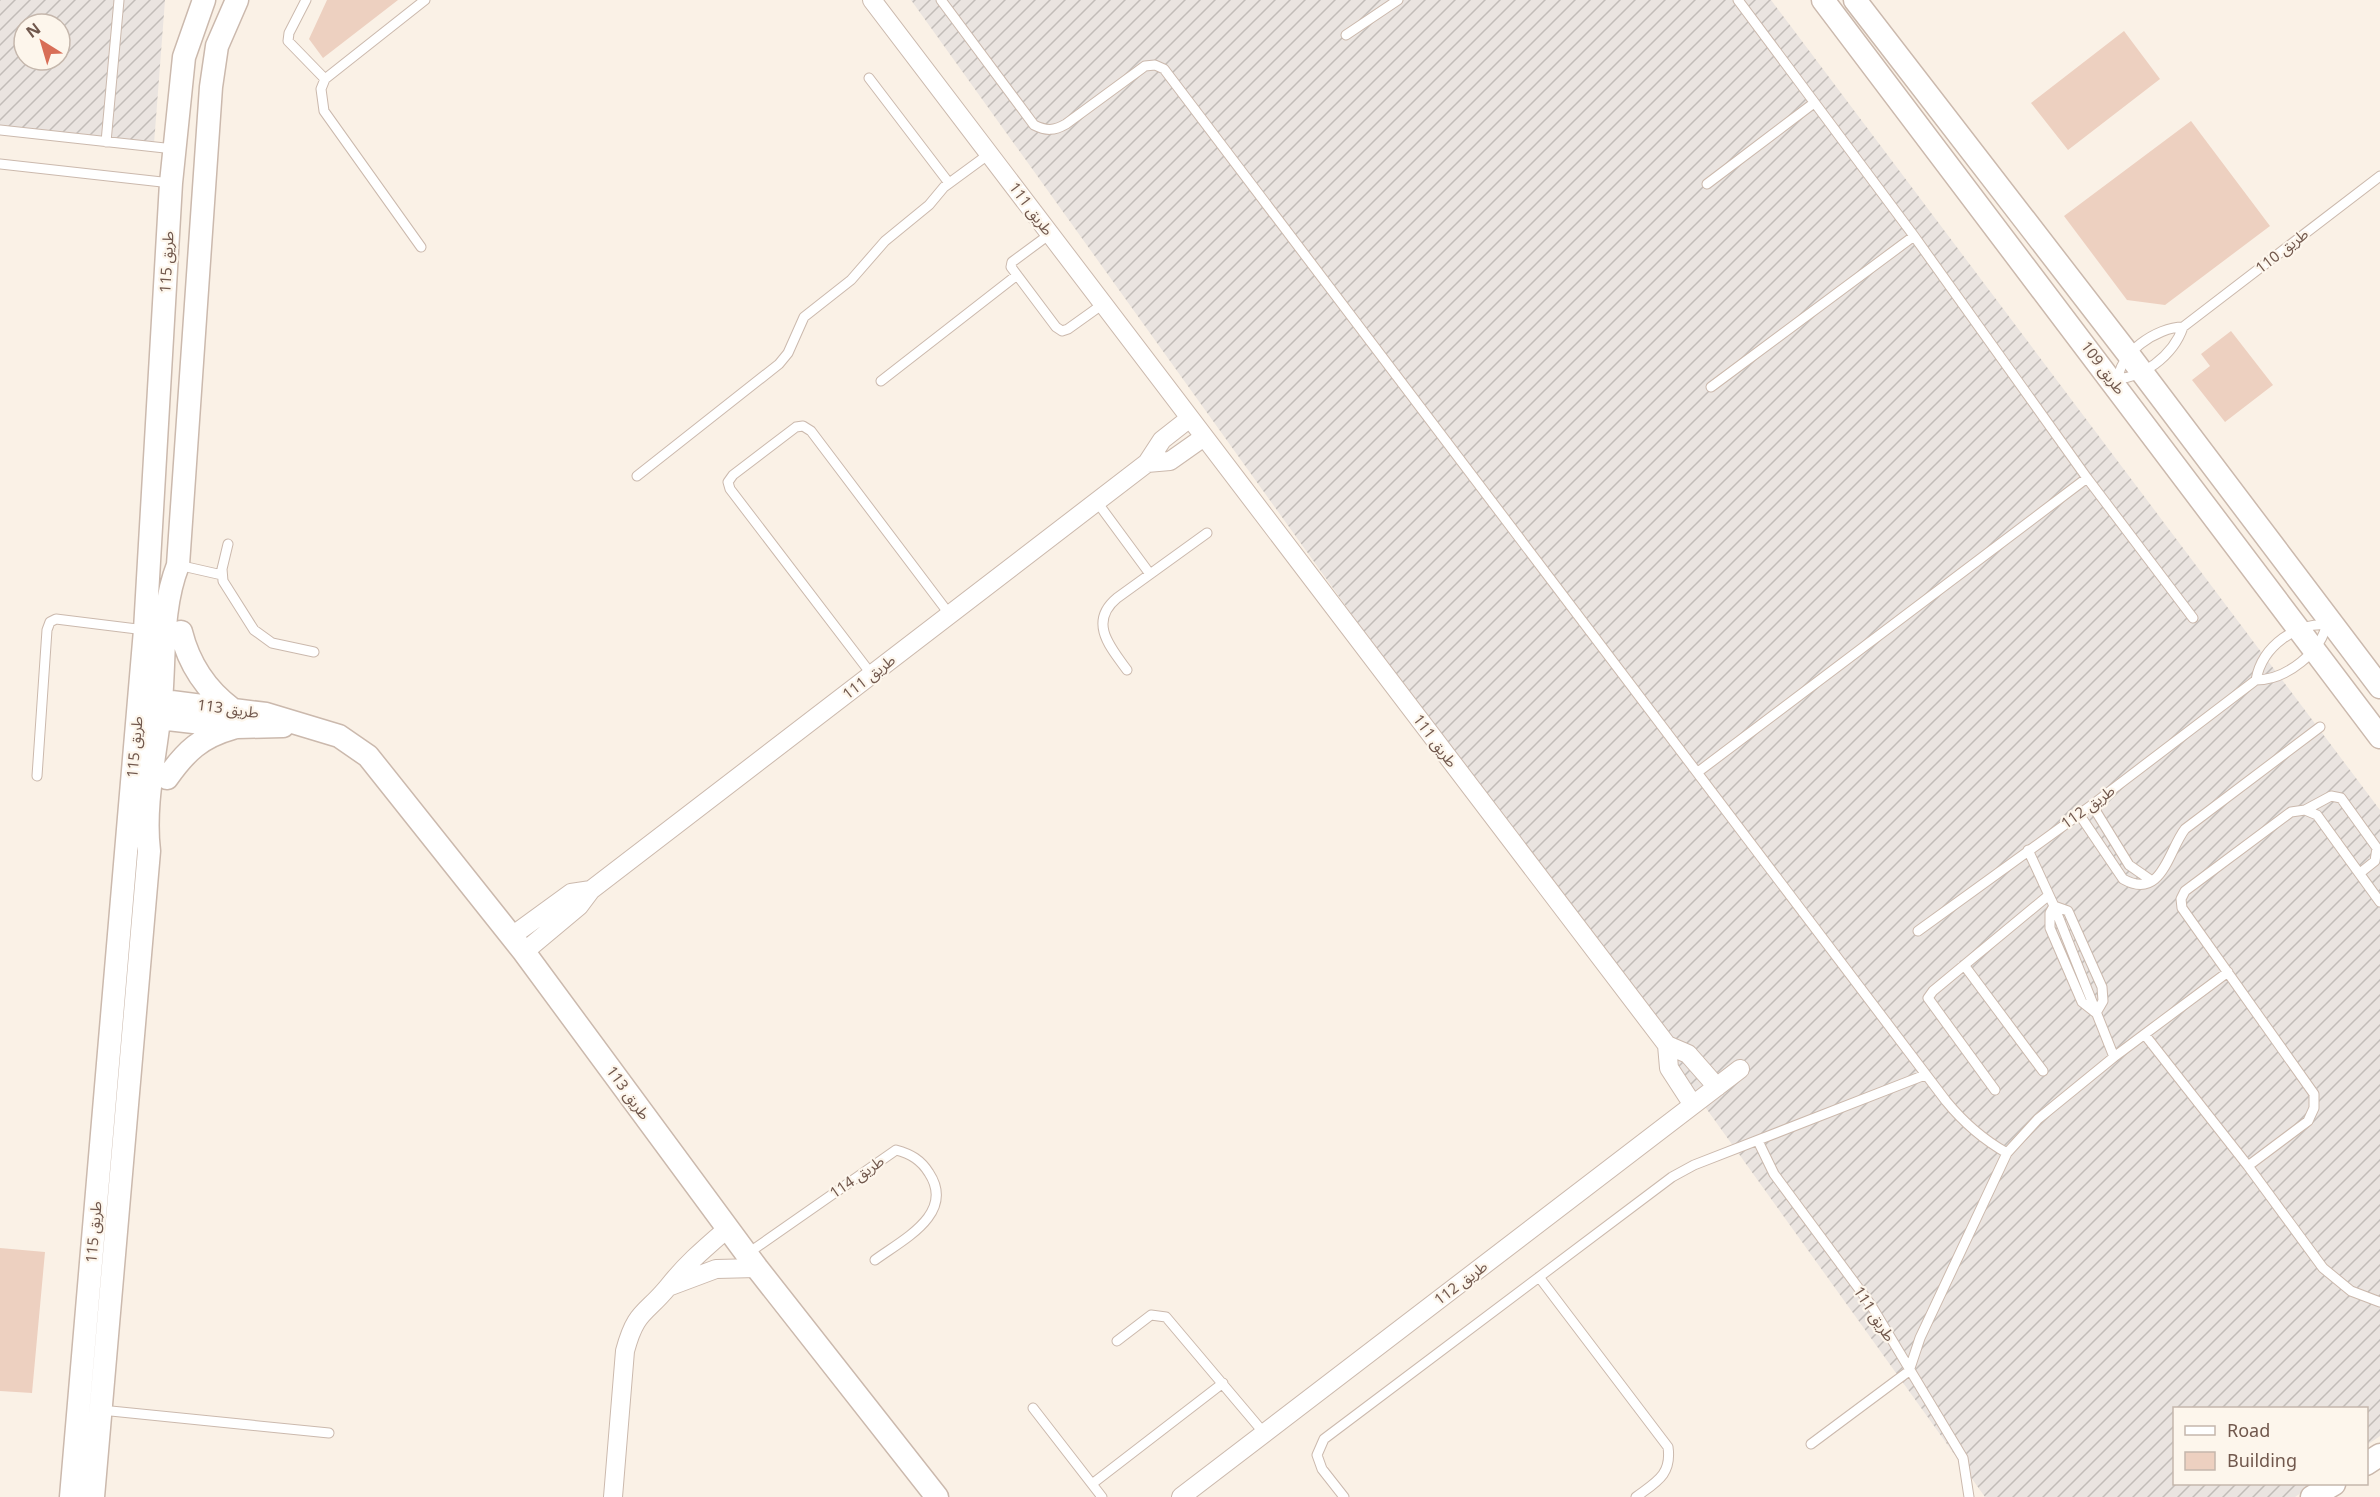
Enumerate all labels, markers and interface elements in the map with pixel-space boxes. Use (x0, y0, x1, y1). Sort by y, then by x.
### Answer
north arrow (12, 12, 72, 72)
text: N (21, 17, 45, 43)
street label: طريق 111 (1004, 178, 1058, 240)
street label: طريق 110 (2251, 223, 2313, 278)
street label: طريق 115 (154, 231, 179, 293)
street label: طريق 109 (2076, 337, 2130, 399)
street label: طريق 111 (838, 649, 900, 704)
street label: طريق 113 (196, 694, 260, 723)
street label: طريق 111 (1408, 710, 1462, 772)
street label: طريق 115 (121, 715, 148, 779)
street label: طريق 112 (2056, 780, 2119, 833)
street label: طريق 113 (602, 1061, 655, 1124)
street label: طريق 114 (825, 1150, 888, 1203)
street label: طريق 115 (80, 1200, 107, 1264)
street label: طريق 112 (1430, 1256, 1492, 1310)
street label: طريق 111 (1849, 1282, 1900, 1345)
legend (2173, 1407, 2368, 1485)
text: Road (2227, 1418, 2270, 1442)
text: Building (2227, 1448, 2297, 1472)

